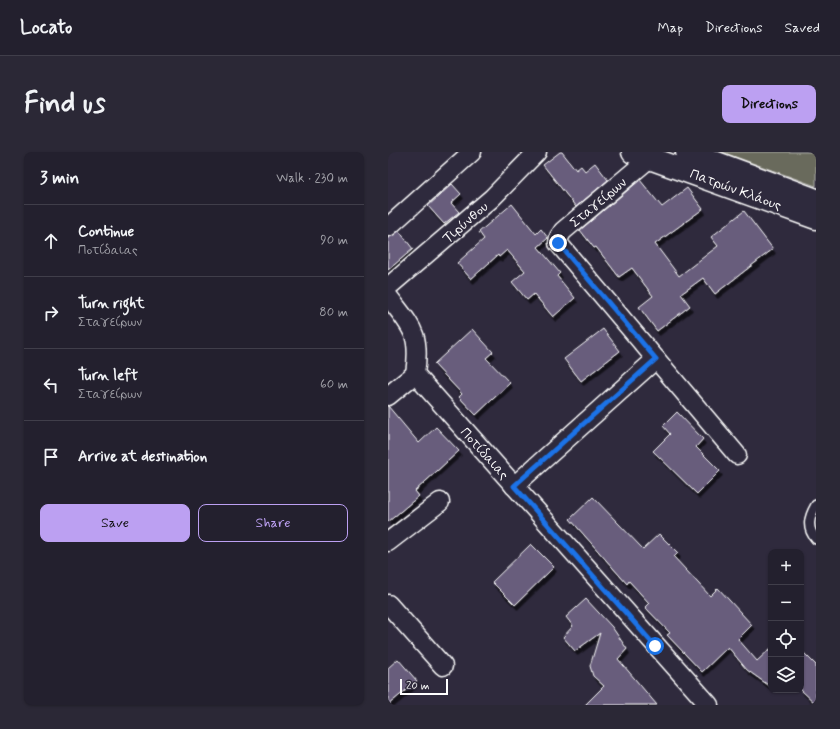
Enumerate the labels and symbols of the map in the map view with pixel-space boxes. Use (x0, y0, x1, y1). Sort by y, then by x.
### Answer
street label: Πατρών Κλάους (687, 165, 784, 215)
street label: Σταγείρων (567, 174, 631, 232)
street label: Τιρύνθου (439, 198, 492, 248)
route end (549, 234, 567, 252)
street label: Ποτίδαιας (456, 424, 512, 484)
route start (646, 637, 664, 655)
scale bar (400, 677, 448, 696)

